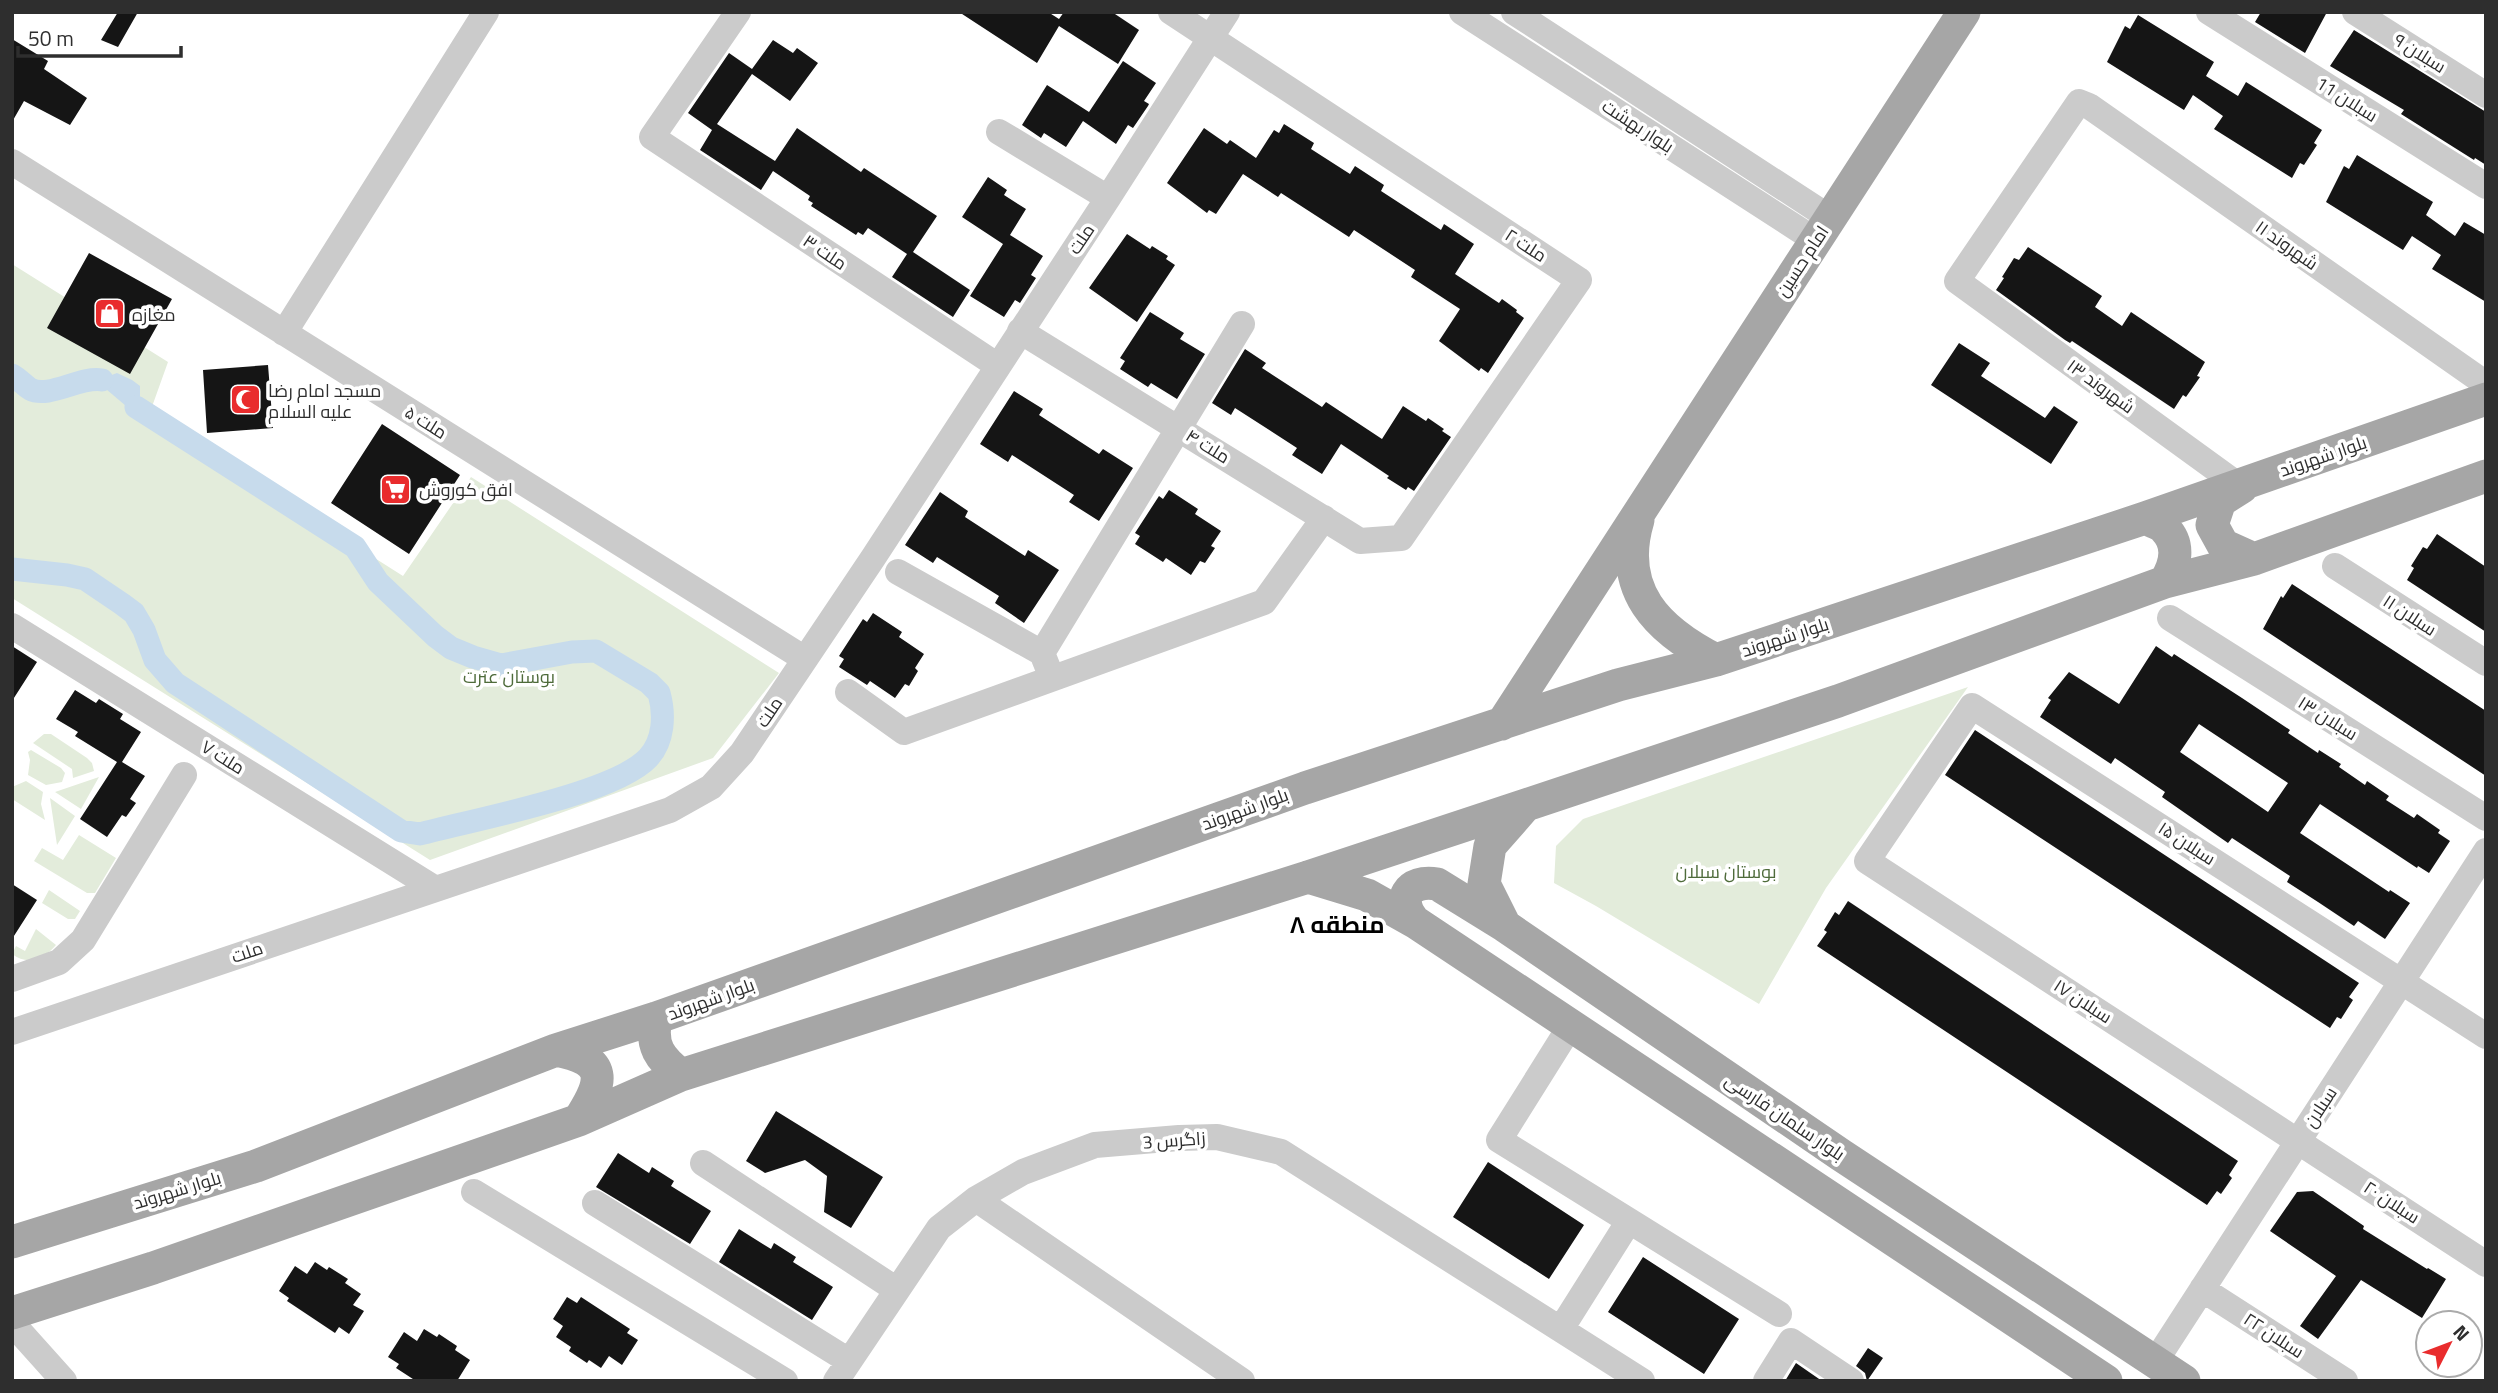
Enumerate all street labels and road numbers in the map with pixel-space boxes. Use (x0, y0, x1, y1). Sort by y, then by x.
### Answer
street label: سبلان ۹ (2388, 26, 2452, 80)
street label: سبلان 11 (2311, 69, 2383, 129)
street label: بلوار بهشت (1597, 93, 1679, 159)
street label: شهروند ۱۱ (2250, 213, 2324, 277)
street label: ملت (1061, 218, 1101, 260)
street label: امام حسین (1769, 220, 1835, 302)
street label: ملت ۲ (1500, 221, 1552, 269)
street label: ملت ۳ (798, 227, 852, 277)
street label: شهروند ۱۳ (2061, 352, 2141, 420)
street label: ملت ۵ (400, 398, 452, 446)
street label: ملت ۴ (1181, 422, 1235, 470)
street label: بلوار شهروند (2276, 428, 2370, 484)
street label: سبلان ۱۱ (2378, 588, 2442, 642)
street label: بلوار شهروند (1738, 610, 1832, 664)
street label: سبلان ۱۳ (2293, 689, 2363, 747)
street label: ملت (749, 691, 789, 733)
street label: ملت ۷ (196, 733, 250, 781)
street label: بلوار شهروند (1198, 781, 1292, 837)
street label: سبلان ۱۵ (2153, 814, 2221, 872)
street label: ملت (228, 934, 266, 970)
street label: بلوار شهروند (664, 971, 758, 1027)
street label: سبلان ۱۷ (2048, 972, 2118, 1030)
street label: بلوار سلمان فارسی (1719, 1067, 1851, 1167)
street label: سبلان (2297, 1081, 2343, 1133)
street label: زاگرس 3 (1142, 1124, 1206, 1156)
street label: بلوار شهروند (130, 1164, 224, 1216)
street label: سبلان ۲۰ (2359, 1174, 2425, 1230)
street label: سبلان ۲۲ (2238, 1305, 2310, 1365)

